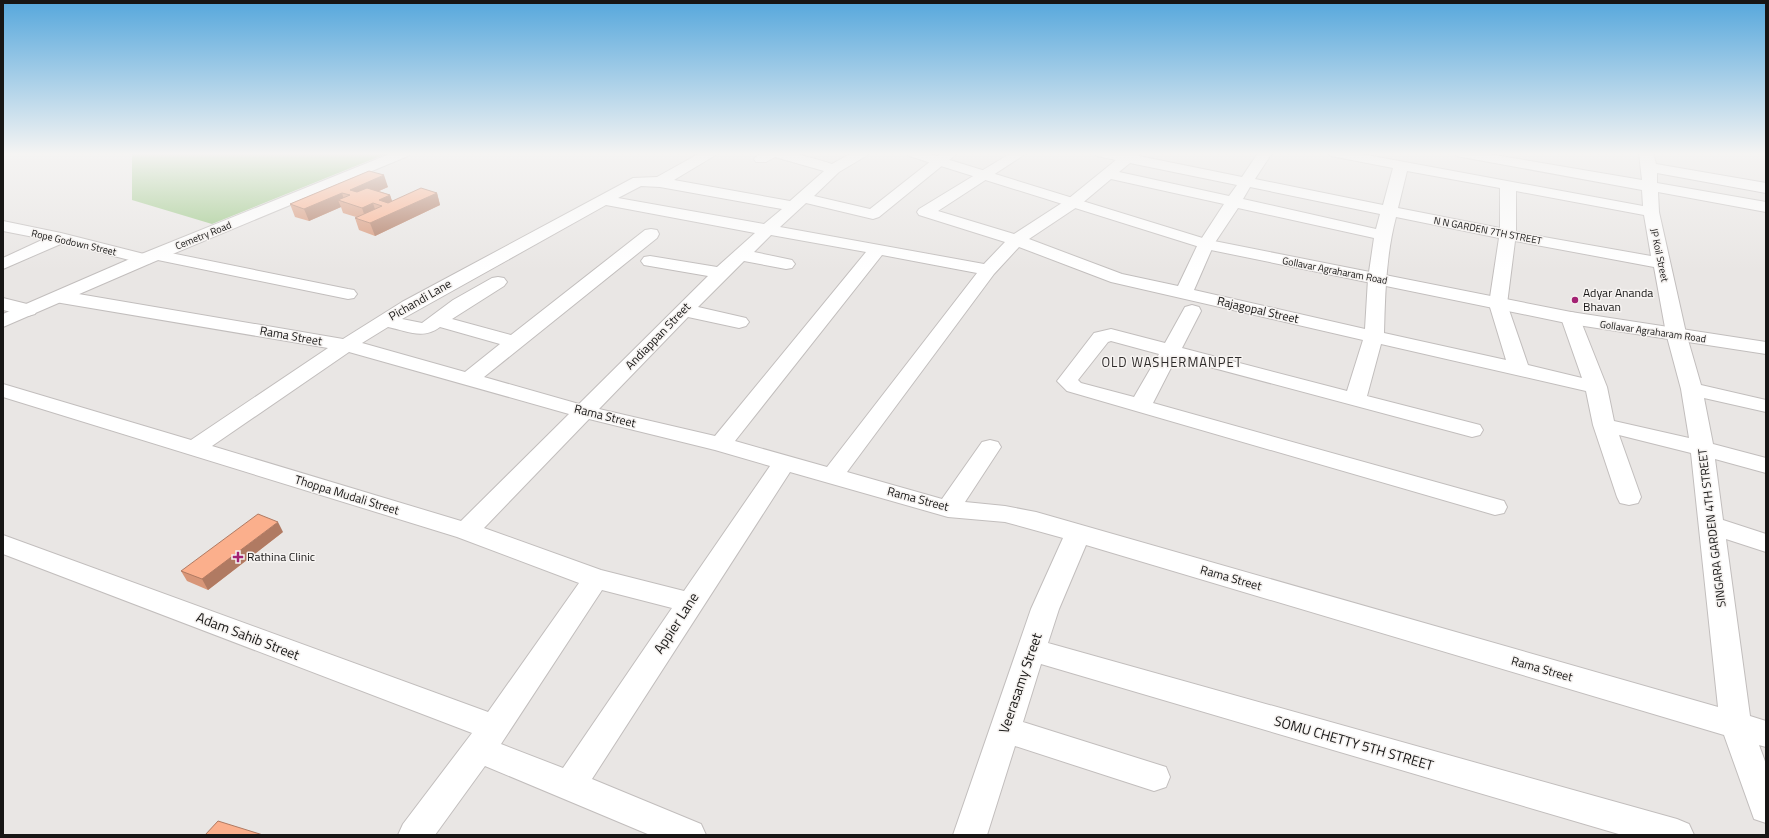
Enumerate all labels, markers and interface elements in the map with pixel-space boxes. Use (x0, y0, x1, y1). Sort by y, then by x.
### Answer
street label: N N GARDEN 7TH STREET (1432, 213, 1544, 248)
street label: Cemetry Road (173, 217, 234, 254)
street label: Rope Godown Street (30, 225, 118, 260)
street label: JP Koil Street (1647, 227, 1673, 284)
street label: Gollavar Agraharam Road (1281, 253, 1389, 288)
street label: Pichandi Lane (385, 274, 455, 325)
place label: Adyar Ananda Bhavan (1583, 283, 1653, 316)
street label: Rajagopal Street (1215, 291, 1302, 328)
marker: Adyar Ananda Bhavan (1570, 295, 1580, 305)
street label: Andiappan Street (620, 297, 695, 374)
street label: Gollavar Agraharam Road (1599, 317, 1707, 346)
street label: Rama Street (258, 321, 325, 350)
district label: OLD WASHERMANPET (1101, 352, 1243, 372)
street label: Rama Street (572, 399, 639, 433)
street label: SINGARA GARDEN 4TH STREET (1692, 447, 1731, 609)
street label: Thoppa Mudali Street (293, 470, 402, 520)
street label: Rama Street (885, 481, 952, 516)
place label: Rathina Clinic (247, 547, 315, 566)
marker: Rathina Clinic (232, 551, 244, 563)
street label: Rama Street (1198, 560, 1265, 596)
street label: Appier Lane (648, 588, 703, 658)
street label: Adam Sahib Street (193, 606, 303, 665)
street label: Veerasamy Street (993, 630, 1047, 736)
street label: Rama Street (1509, 651, 1576, 687)
street label: SOMU CHETTY 5TH STREET (1272, 710, 1437, 776)

